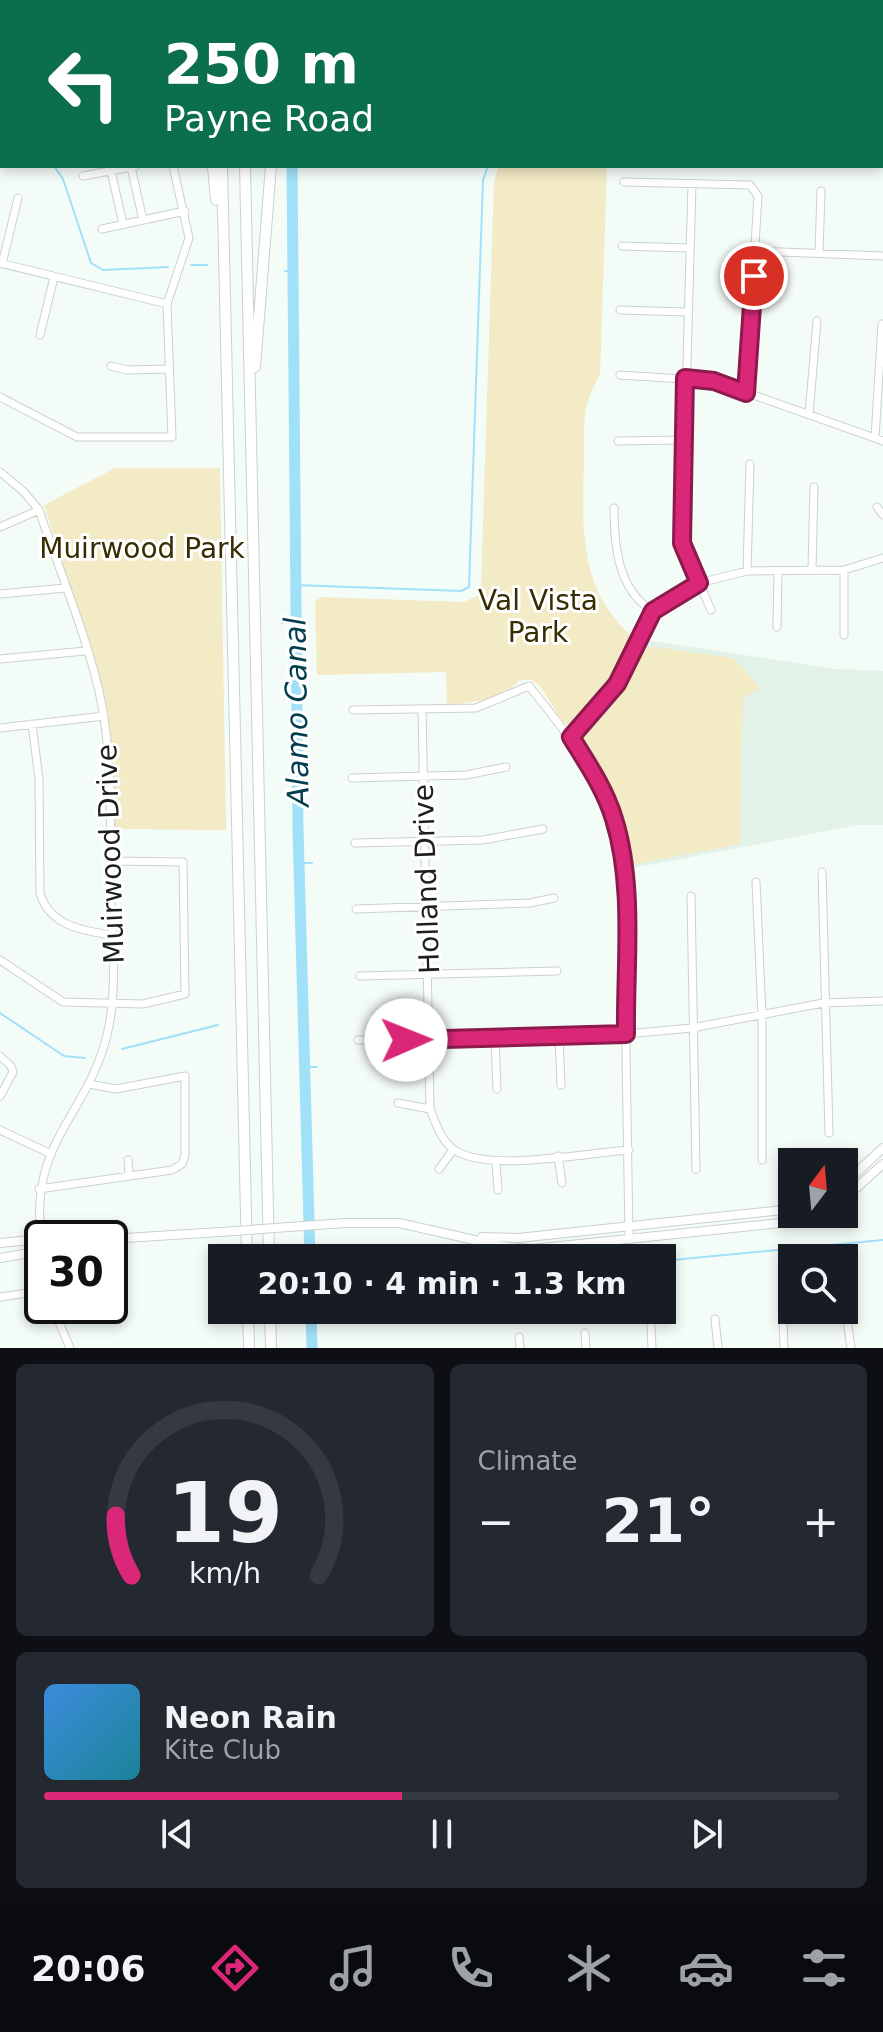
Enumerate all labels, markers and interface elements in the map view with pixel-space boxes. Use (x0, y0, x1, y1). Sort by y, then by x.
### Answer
text: 250 m (164, 31, 359, 96)
icon: left (32, 32, 136, 136)
text: Payne Road (164, 98, 374, 139)
pin (720, 242, 788, 310)
icon: arrive (732, 254, 776, 298)
park label: Muirwood Park (39, 532, 246, 565)
park label: Val Vista Park (478, 584, 598, 649)
water label: Alamo Canal (277, 616, 316, 809)
street label: Muirwood Drive (90, 744, 131, 964)
street label: Holland Drive (407, 783, 446, 974)
position arrow (364, 998, 448, 1082)
north arrow (778, 1148, 858, 1228)
map controls (778, 1148, 858, 1324)
speed limit sign: 30 (24, 1220, 128, 1324)
button: search (778, 1244, 858, 1324)
text: 20:10 · 4 min · 1.3 km (257, 1266, 627, 1301)
text: Climate (478, 1446, 578, 1476)
text: 19 (167, 1465, 283, 1562)
text: 21° (602, 1486, 715, 1556)
text: − (478, 1496, 514, 1547)
text: + (802, 1496, 839, 1547)
text: km/h (189, 1556, 261, 1590)
text: Neon Rain (164, 1700, 337, 1735)
text: Kite Club (164, 1735, 281, 1765)
icon: previous (155, 1812, 199, 1856)
icon: pause (420, 1812, 464, 1856)
icon: next (685, 1812, 729, 1856)
icon: directions (207, 1940, 263, 1996)
icon: music (325, 1940, 381, 1996)
icon: phone (443, 1940, 499, 1996)
icon: climate (561, 1940, 617, 1996)
icon: car (678, 1940, 734, 1996)
icon: filters (796, 1940, 852, 1996)
text: 20:06 (31, 1948, 145, 1989)

